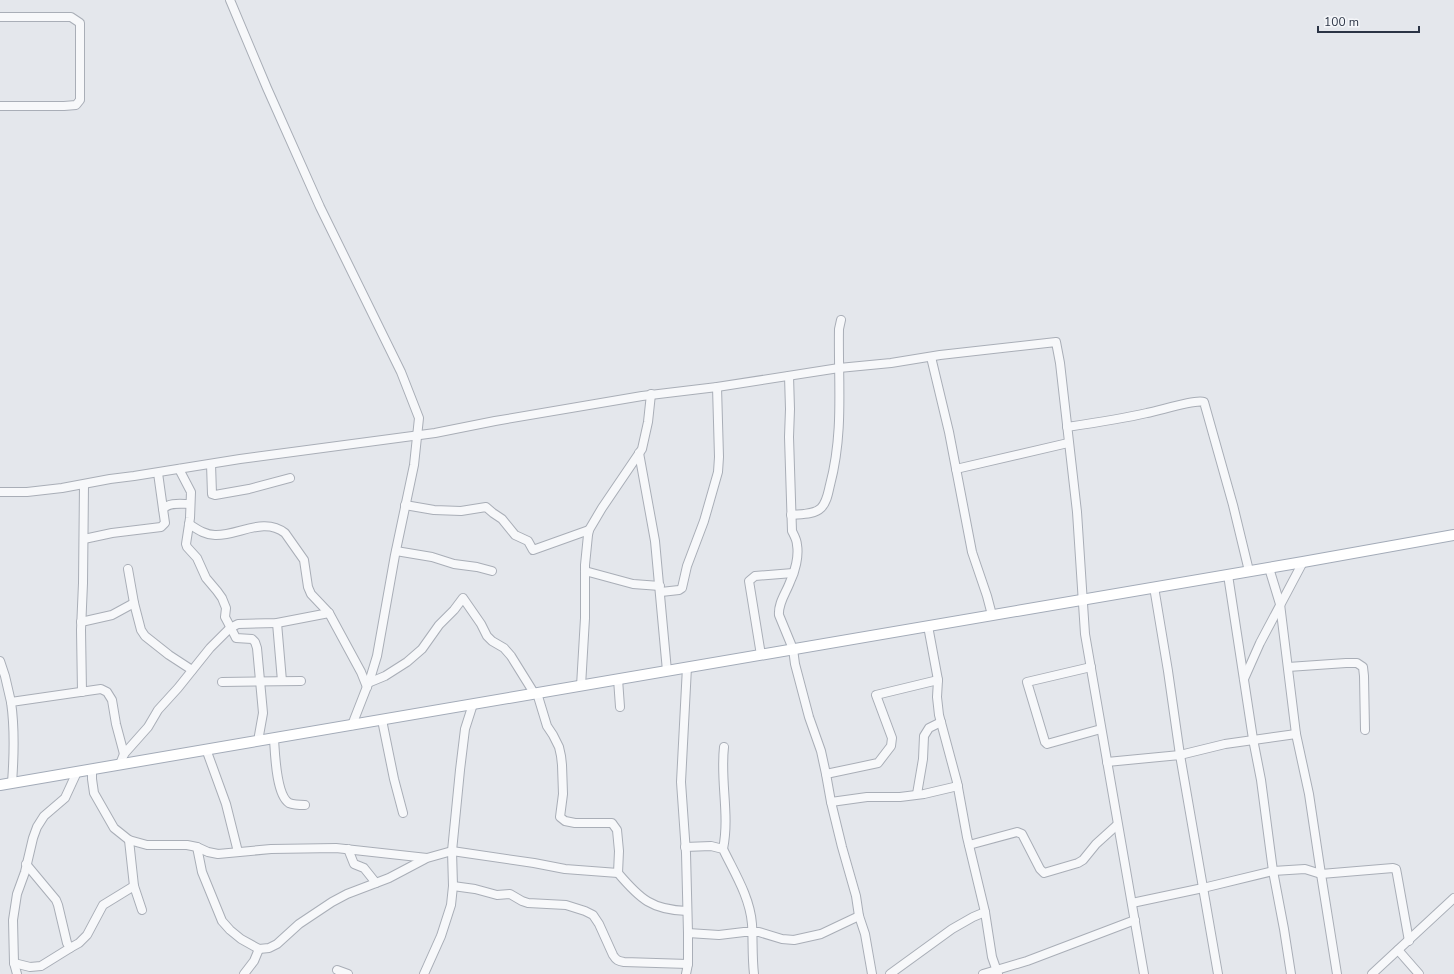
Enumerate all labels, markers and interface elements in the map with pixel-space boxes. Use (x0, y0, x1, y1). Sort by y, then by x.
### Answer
scale bar (1318, 8, 1419, 34)
text: 100 m (1324, 14, 1359, 30)

